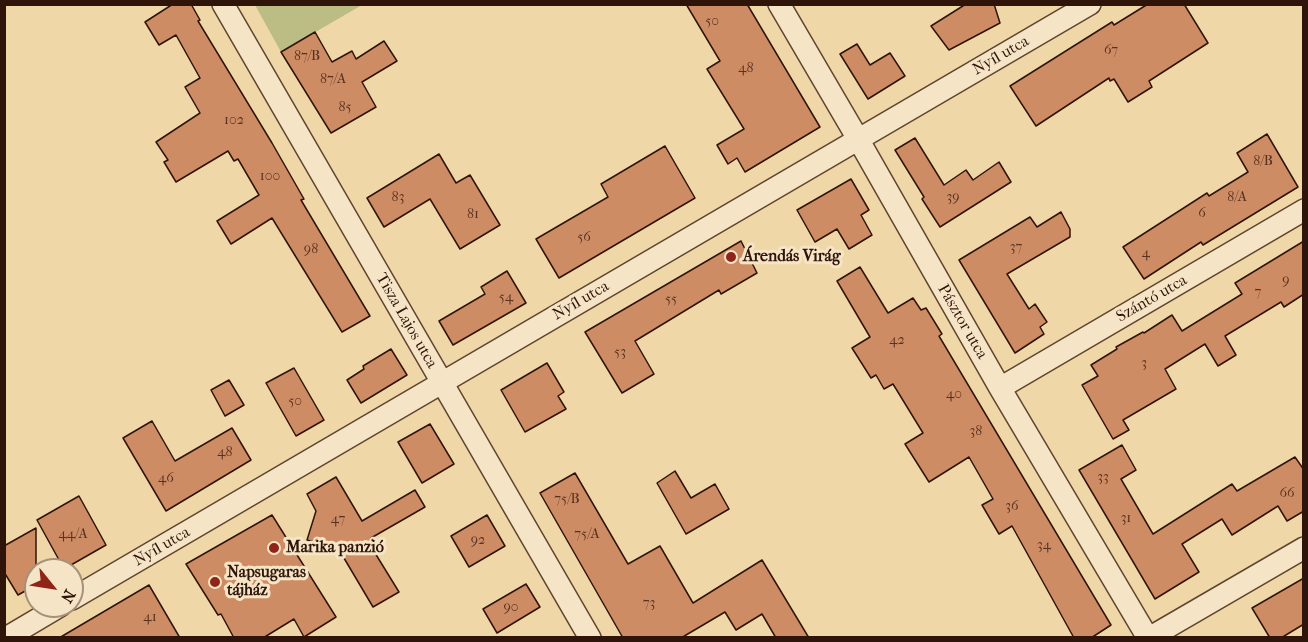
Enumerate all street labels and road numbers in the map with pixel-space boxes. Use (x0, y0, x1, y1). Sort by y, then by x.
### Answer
street label: Nyíl utca (969, 32, 1033, 80)
street label: Tisza Lajos utca (371, 270, 441, 372)
street label: Szántó utca (1113, 271, 1191, 327)
street label: Nyíl utca (549, 277, 613, 325)
street label: Pásztor utca (933, 281, 991, 363)
street label: Nyíl utca (130, 523, 194, 571)

